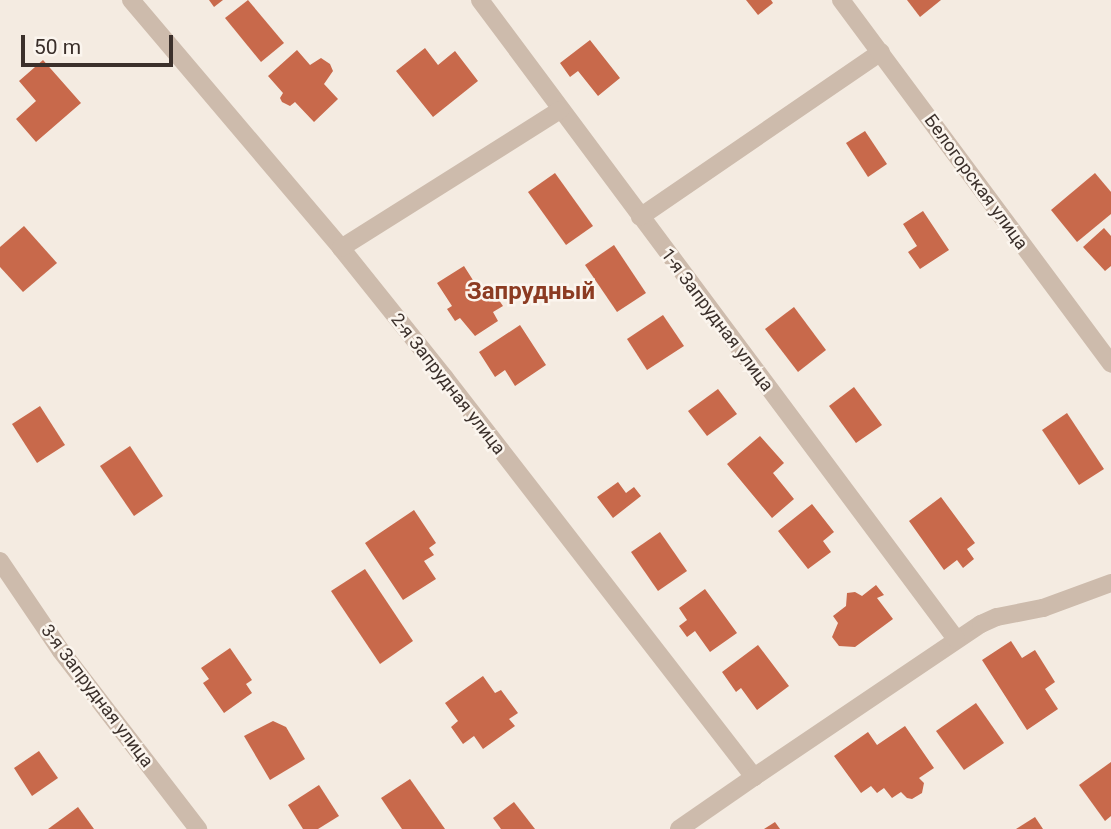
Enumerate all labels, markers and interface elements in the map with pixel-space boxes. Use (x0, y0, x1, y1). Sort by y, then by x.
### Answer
scale bar (24, 21, 177, 65)
text: 50 m (34, 35, 81, 59)
street label: Белогорская улица (920, 110, 1032, 254)
street label: 1-я Запрудная улица (656, 244, 778, 396)
district label: Запрудный (467, 278, 595, 306)
street label: 2-я Запрудная улица (386, 309, 510, 459)
street label: 3-я Запрудная улица (36, 620, 158, 772)

